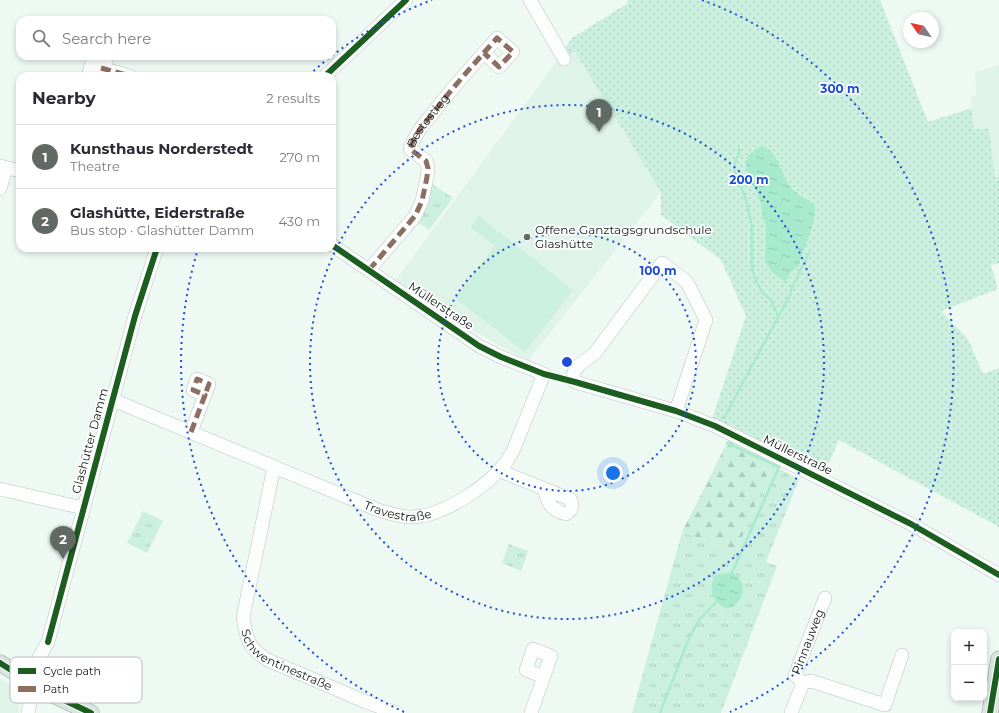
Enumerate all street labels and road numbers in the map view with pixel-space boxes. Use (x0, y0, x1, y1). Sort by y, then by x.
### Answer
street label: Bestestieg (403, 90, 452, 150)
street label: Müllerstraße (406, 278, 477, 333)
street label: Glashütter Damm (68, 386, 111, 495)
street label: Müllerstraße (761, 431, 835, 478)
street label: Travestraße (362, 497, 433, 524)
street label: Pinnauweg (788, 607, 827, 677)
street label: Schwentinestraße (238, 628, 334, 694)

